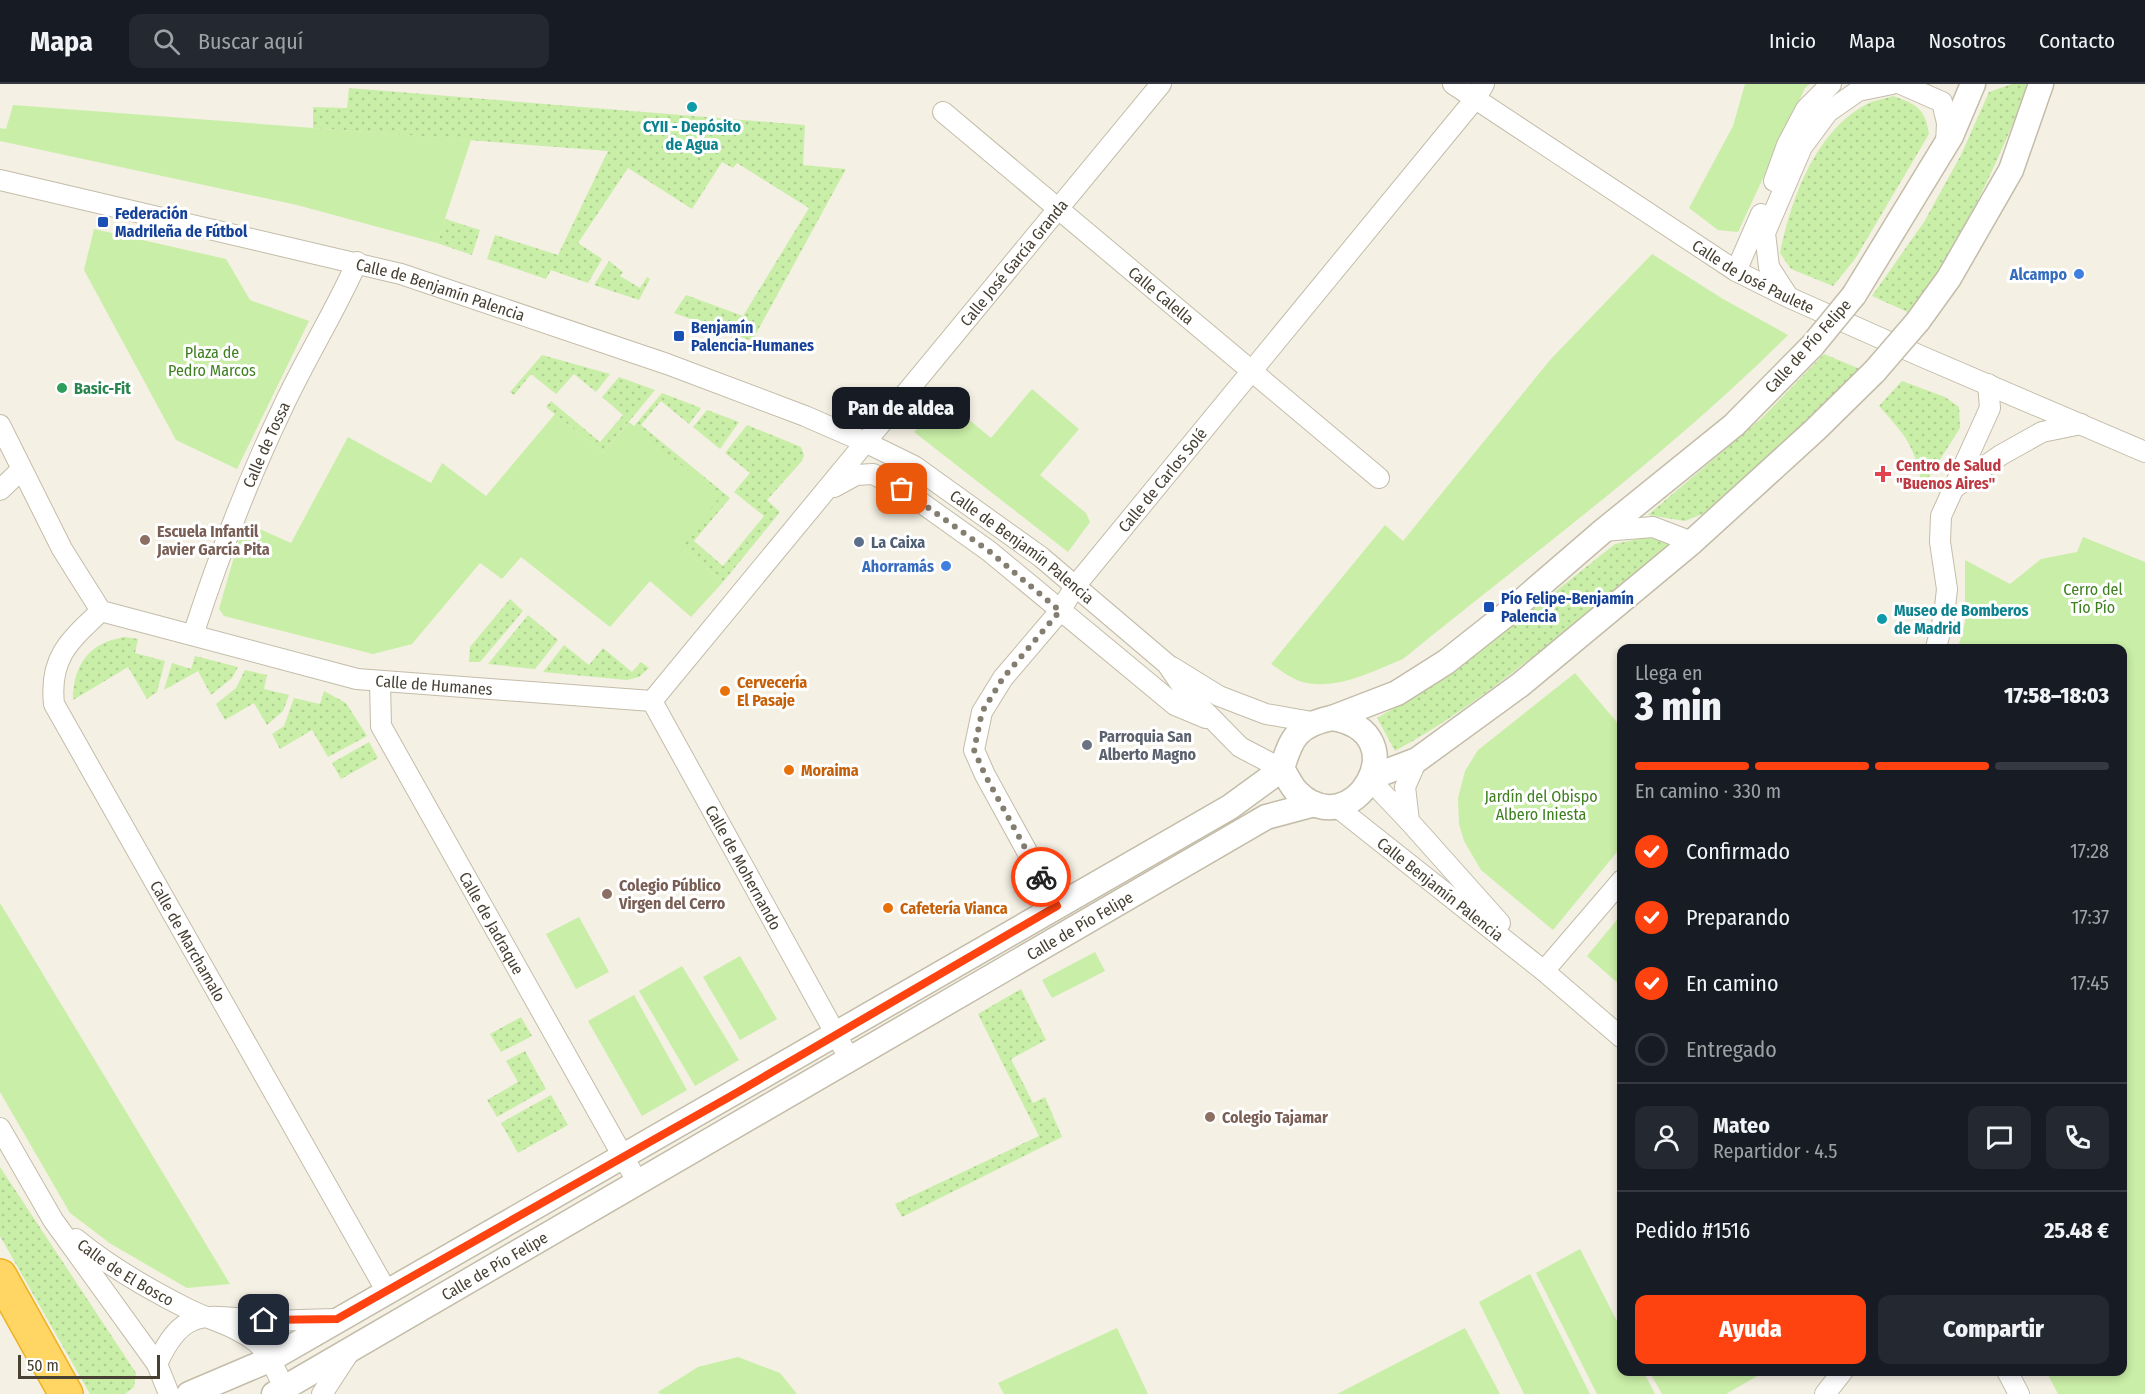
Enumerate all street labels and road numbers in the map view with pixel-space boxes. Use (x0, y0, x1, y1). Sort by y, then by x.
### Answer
street label: Calle José García Granda (956, 195, 1072, 330)
street label: Calle de José Paulete (1689, 235, 1817, 317)
street label: Calle de Benjamín Palencia (354, 254, 527, 325)
street label: Calle Calella (1125, 262, 1198, 328)
street label: Calle de Pío Felipe (1761, 295, 1855, 397)
street label: Calle de Tossa (239, 398, 294, 490)
street label: Calle de Carlos Solé (1114, 424, 1211, 536)
street label: Calle de Benjamín Palencia (947, 486, 1098, 607)
street label: Calle de Humanes (375, 671, 493, 699)
street label: Calle de Mohernando (702, 802, 786, 933)
street label: Calle Benjamín Palencia (1374, 833, 1508, 945)
street label: Calle de Jadraque (455, 868, 528, 978)
street label: Calle de Marchamalo (146, 877, 230, 1005)
street label: Calle de Pío Felipe (1023, 887, 1136, 964)
street label: Calle de Pío Felipe (438, 1227, 551, 1304)
street label: Calle de El Bosco (74, 1235, 177, 1310)

